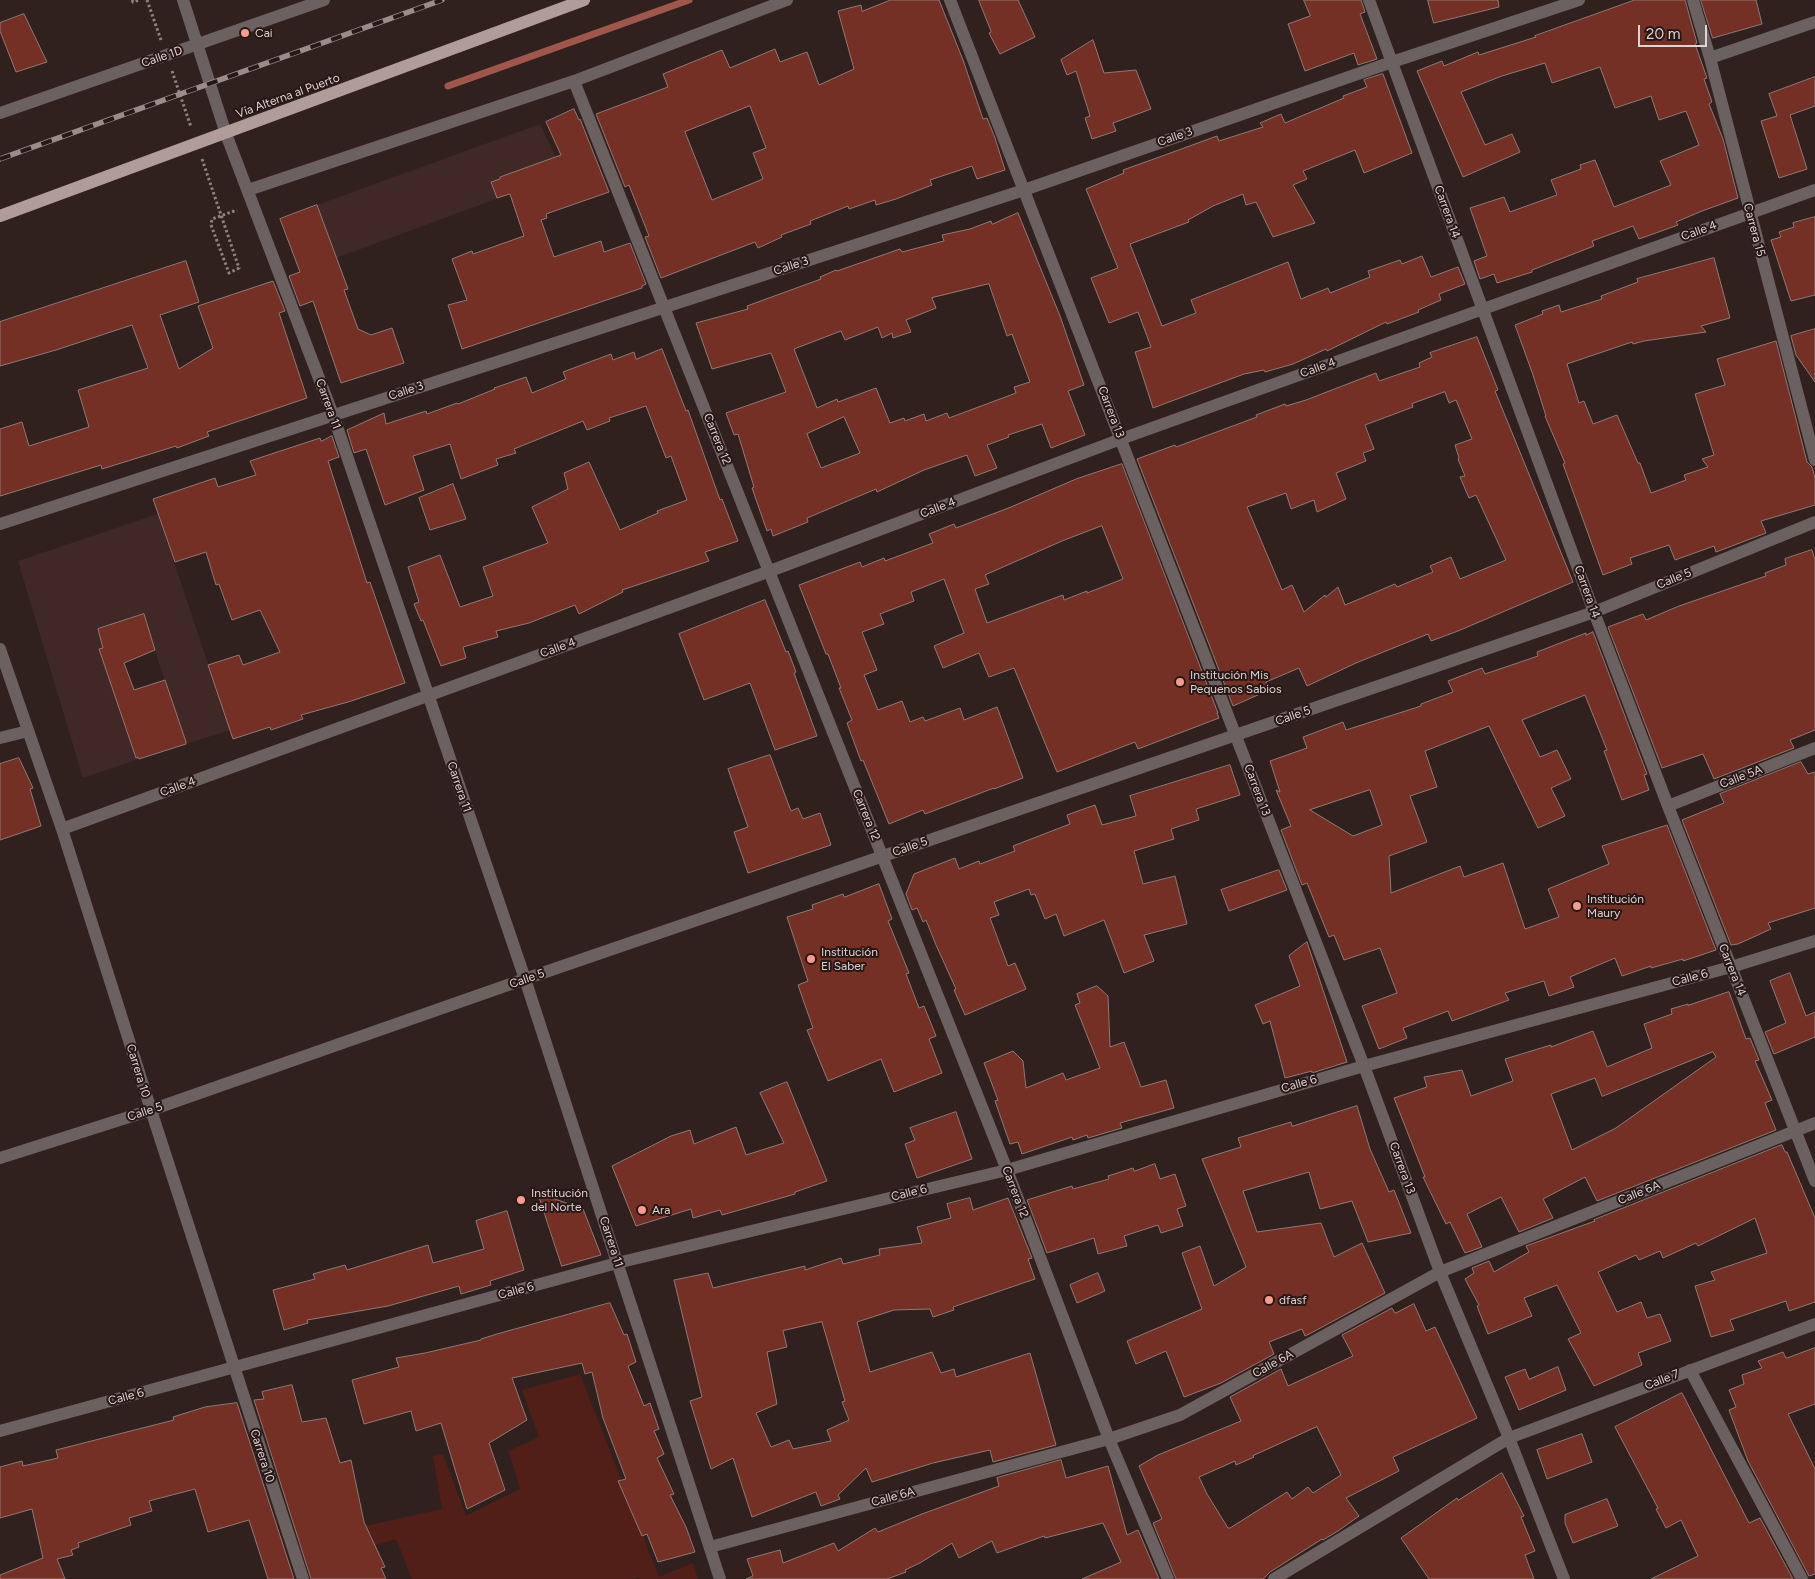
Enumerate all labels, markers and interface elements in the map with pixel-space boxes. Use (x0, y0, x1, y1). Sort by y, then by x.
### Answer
scale bar (1640, 15, 1709, 47)
text: 20 m (1646, 25, 1680, 43)
place label: Cai (255, 26, 273, 40)
marker: Cai (239, 27, 251, 39)
street label: Calle 1D (139, 43, 185, 71)
street label: Vía Alterna al Puerto (234, 71, 342, 121)
street label: Calle 3 (1156, 124, 1194, 150)
street label: Carrera 14 (1431, 184, 1463, 240)
street label: Carrera 15 (1740, 202, 1768, 258)
street label: Calle 4 (1679, 218, 1719, 244)
street label: Calle 3 (772, 254, 810, 278)
street label: Calle 4 (1298, 355, 1338, 381)
street label: Carrera 11 (312, 377, 344, 431)
street label: Calle 3 (387, 379, 425, 403)
street label: Carrera 13 (1095, 384, 1127, 440)
street label: Carrera 12 (700, 411, 734, 467)
street label: Calle 4 (918, 495, 958, 521)
street label: Carrera 14 (1571, 564, 1603, 620)
street label: Calle 5 (1654, 565, 1694, 593)
street label: Calle 4 (538, 635, 578, 661)
place label: Institución Mis Pequenos Sabios (1190, 668, 1282, 696)
marker: Institución Mis Pequenos Sabios (1174, 676, 1186, 688)
street label: Calle 5 (1273, 703, 1313, 729)
street label: Carrera 11 (444, 760, 474, 814)
street label: Carrera 13 (1241, 762, 1273, 818)
street label: Calle 5A (1718, 762, 1764, 792)
street label: Calle 4 (158, 774, 198, 800)
street label: Carrera 12 (849, 787, 883, 843)
street label: Calle 5 (890, 834, 930, 860)
place label: Institución Maury (1587, 892, 1644, 920)
marker: Institución Maury (1571, 900, 1583, 912)
street label: Carrera 14 (1715, 942, 1749, 998)
place label: Institución El Saber (821, 945, 878, 973)
marker: Institución El Saber (805, 953, 817, 965)
street label: Calle 5 (507, 966, 547, 992)
street label: Calle 6 (1671, 966, 1709, 990)
street label: Carrera 10 (123, 1042, 153, 1100)
street label: Calle 6 (1280, 1072, 1318, 1096)
street label: Calle 5 (125, 1100, 165, 1124)
street label: Carrera 13 (1386, 1140, 1418, 1196)
street label: Carrera 12 (999, 1164, 1031, 1220)
street label: Calle 6A (1616, 1178, 1662, 1208)
street label: Calle 6 (890, 1182, 928, 1204)
place label: Institución del Norte (531, 1186, 588, 1214)
marker: Institución del Norte (515, 1194, 527, 1206)
place label: Ara (652, 1203, 670, 1217)
marker: Ara (636, 1204, 648, 1216)
street label: Carrera 11 (596, 1215, 626, 1269)
street label: Calle 6 (497, 1279, 535, 1303)
place label: dfasf (1279, 1293, 1307, 1307)
marker: dfasf (1263, 1294, 1275, 1306)
street label: Calle 6A (1250, 1347, 1296, 1381)
street label: Calle 7 (1643, 1367, 1681, 1393)
street label: Calle 6 (107, 1385, 145, 1409)
street label: Carrera 10 (247, 1428, 277, 1484)
street label: Calle 6A (870, 1484, 916, 1510)

